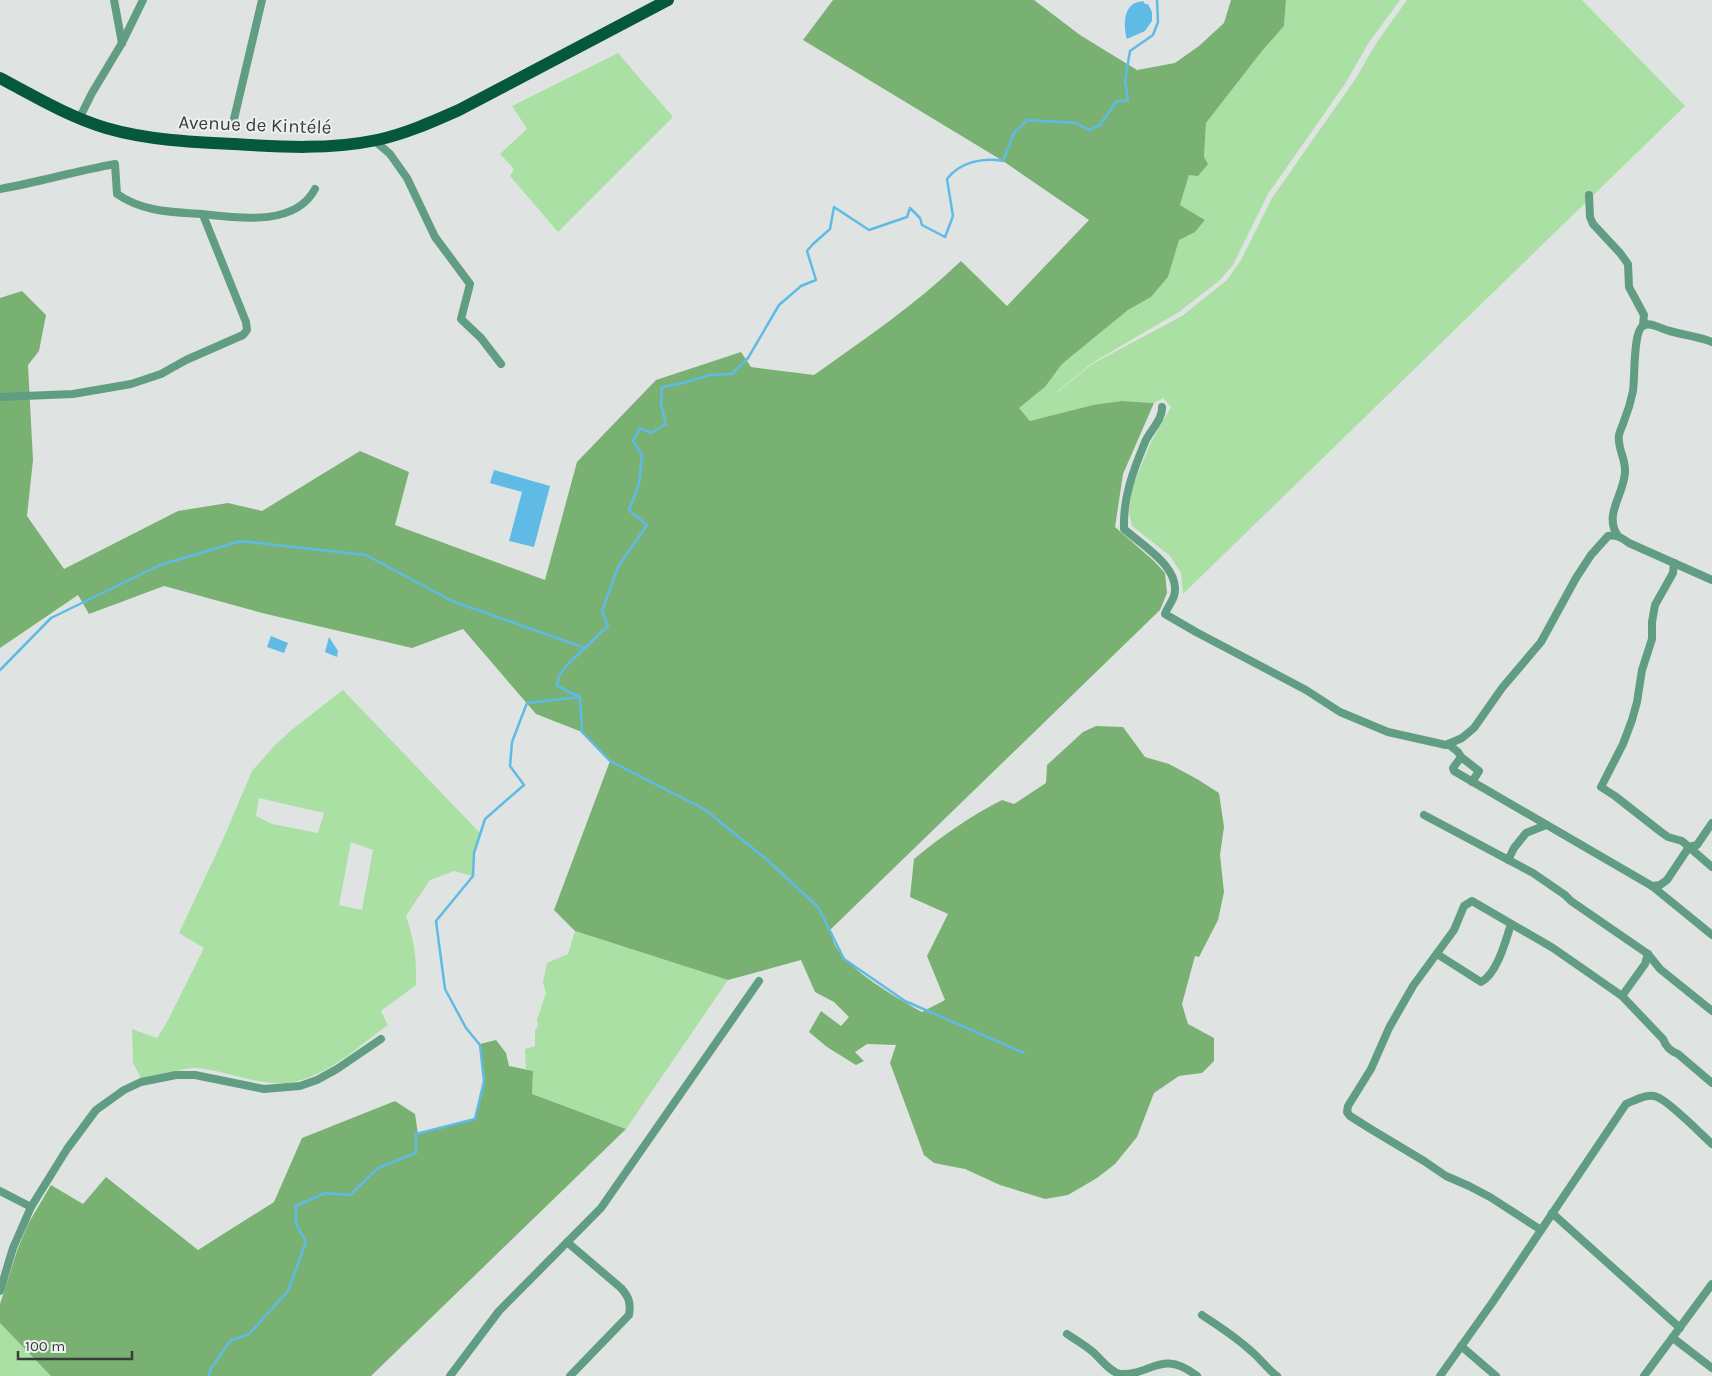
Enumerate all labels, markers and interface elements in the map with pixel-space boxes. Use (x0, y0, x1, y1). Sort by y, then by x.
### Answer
street label: Avenue de Kintélé (178, 111, 332, 139)
scale bar (18, 1328, 131, 1360)
text: 100 m (25, 1337, 65, 1355)

